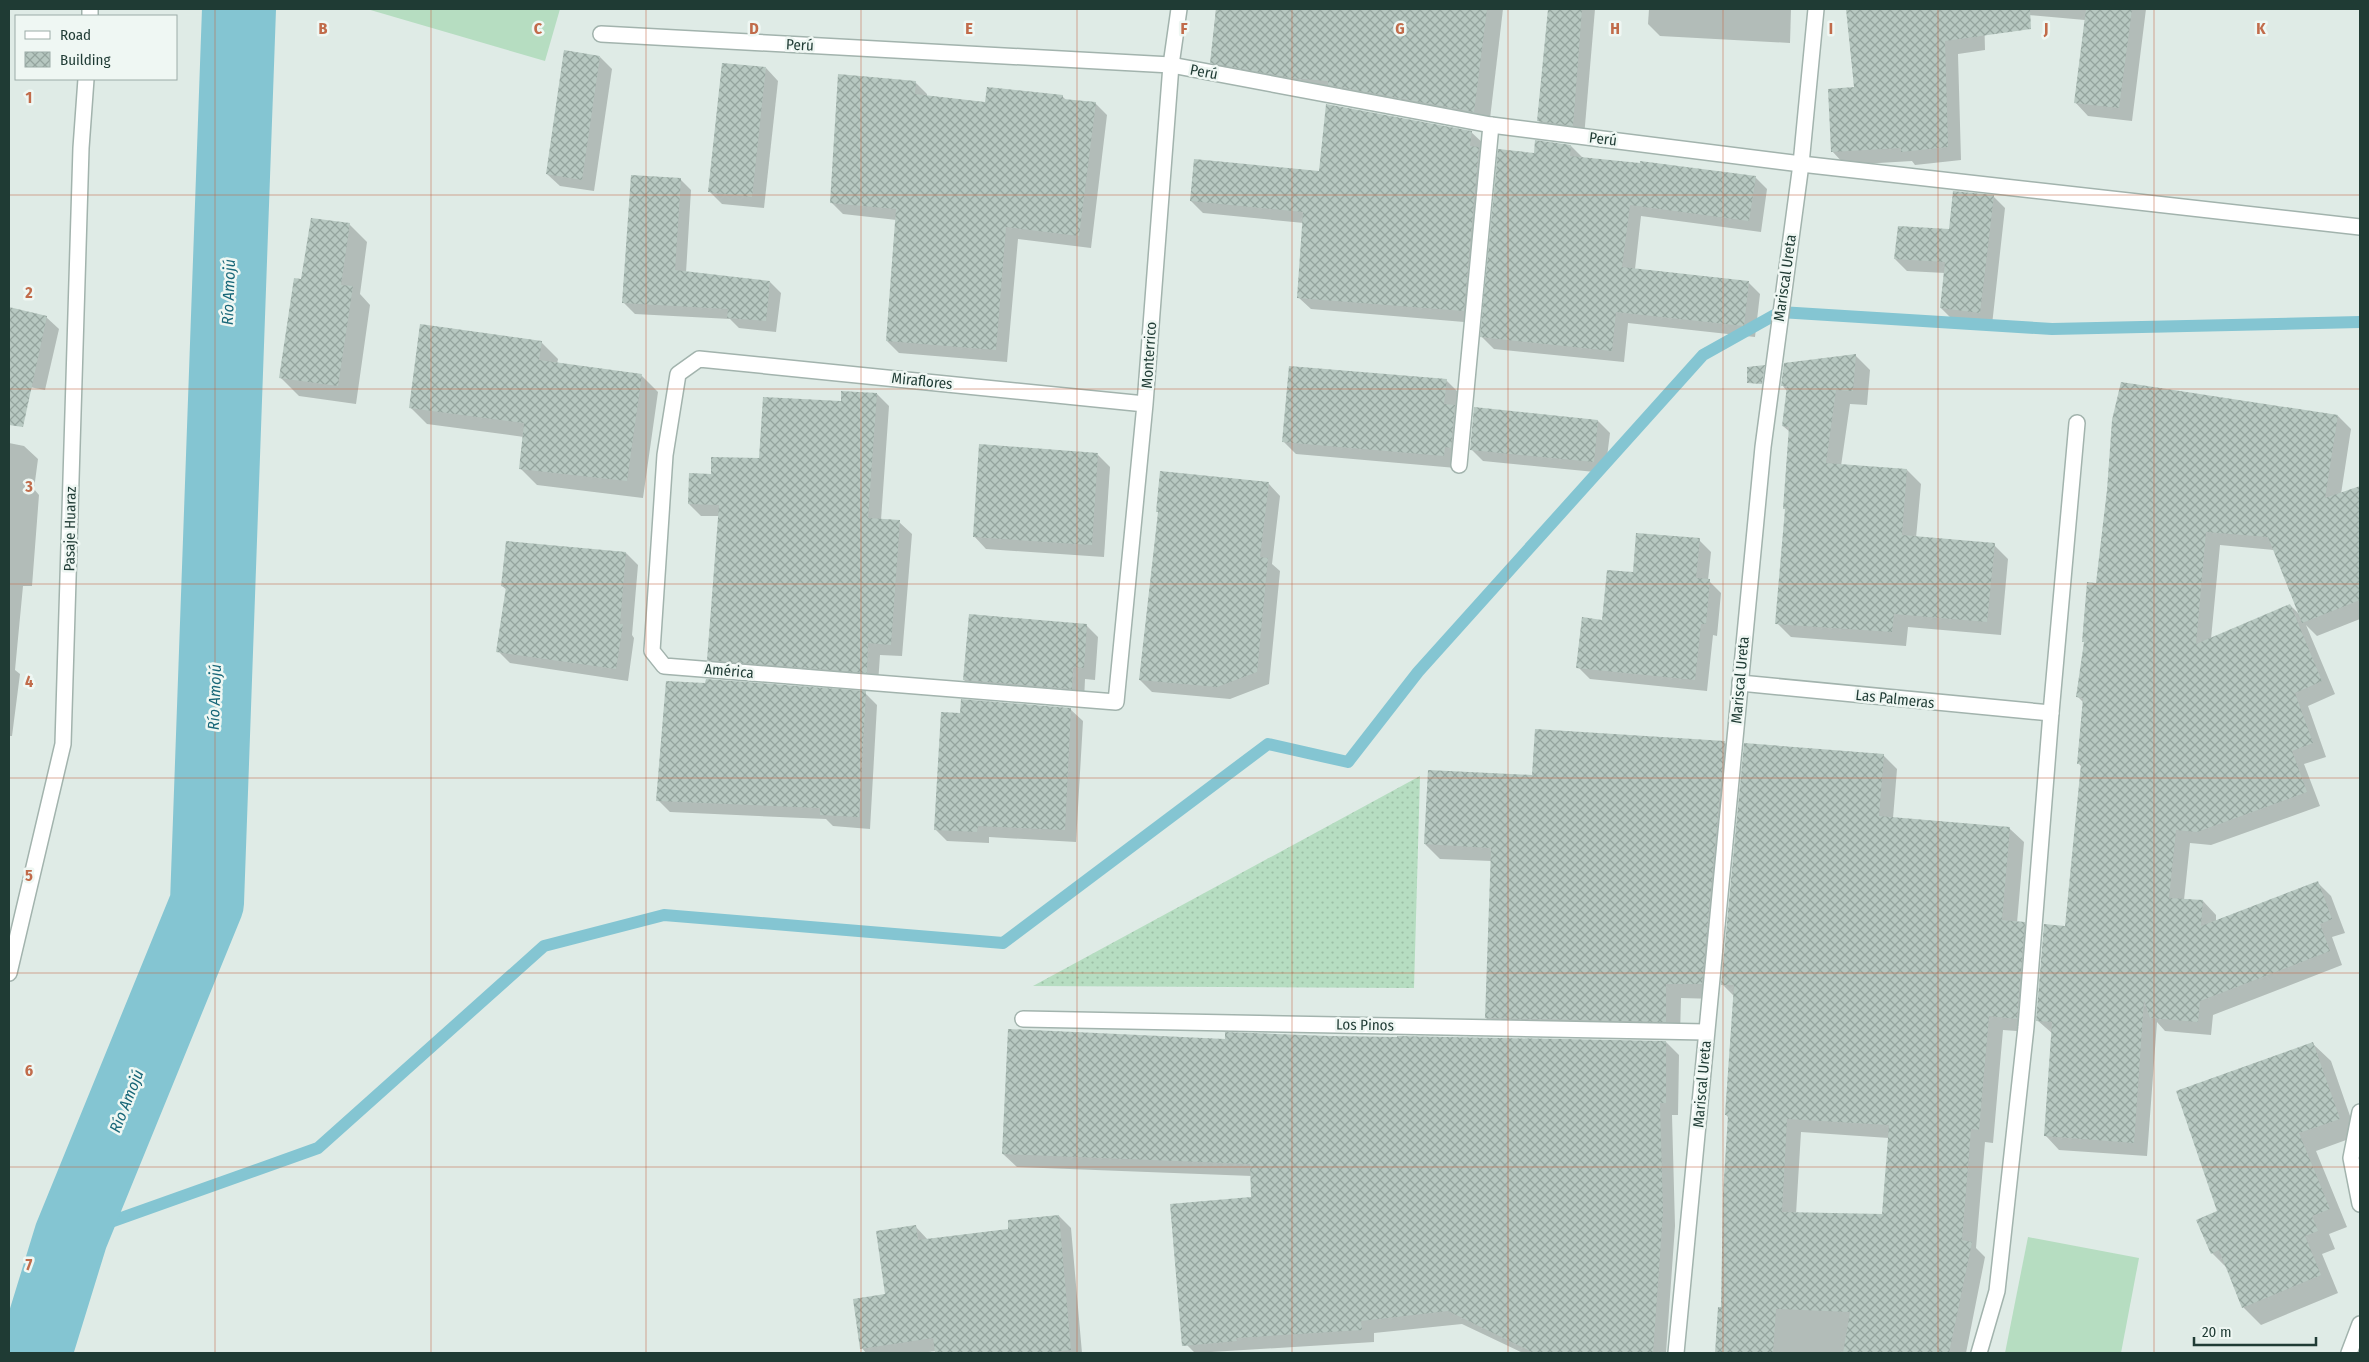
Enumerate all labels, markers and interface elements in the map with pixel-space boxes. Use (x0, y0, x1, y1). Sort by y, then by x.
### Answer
legend (15, 15, 178, 80)
text: B (319, 19, 328, 38)
text: C (534, 19, 543, 38)
text: D (749, 19, 759, 38)
text: E (965, 19, 973, 38)
text: F (1180, 19, 1188, 38)
text: G (1395, 19, 1405, 38)
text: H (1610, 19, 1620, 38)
text: I (1829, 19, 1833, 38)
text: J (2043, 19, 2048, 38)
text: K (2256, 19, 2266, 38)
text: Road (60, 26, 91, 44)
street label: Perú (786, 35, 814, 55)
text: Building (60, 51, 111, 69)
street label: Perú (1189, 61, 1219, 83)
text: 1 (26, 88, 32, 107)
street label: Perú (1588, 128, 1618, 150)
street label: Mariscal Ureta (1770, 233, 1800, 323)
water label: Río Amojú (218, 259, 239, 325)
text: 2 (24, 283, 33, 302)
street label: Monterrico (1138, 321, 1160, 389)
street label: Miraflores (891, 369, 953, 393)
text: 3 (24, 477, 33, 496)
street label: Pasaje Huaraz (60, 486, 80, 572)
street label: Mariscal Ureta (1727, 636, 1753, 724)
street label: América (704, 660, 754, 682)
water label: Río Amojú (204, 664, 225, 730)
text: 4 (25, 672, 33, 691)
street label: Las Palmeras (1855, 686, 1935, 712)
text: 5 (25, 866, 33, 885)
street label: Los Pinos (1336, 1015, 1394, 1035)
street label: Mariscal Ureta (1689, 1040, 1715, 1128)
text: 6 (25, 1061, 33, 1080)
water label: Río Amojú (105, 1067, 148, 1135)
text: 7 (26, 1255, 33, 1274)
scale bar (2194, 1314, 2316, 1346)
text: 20 m (2202, 1323, 2232, 1341)

